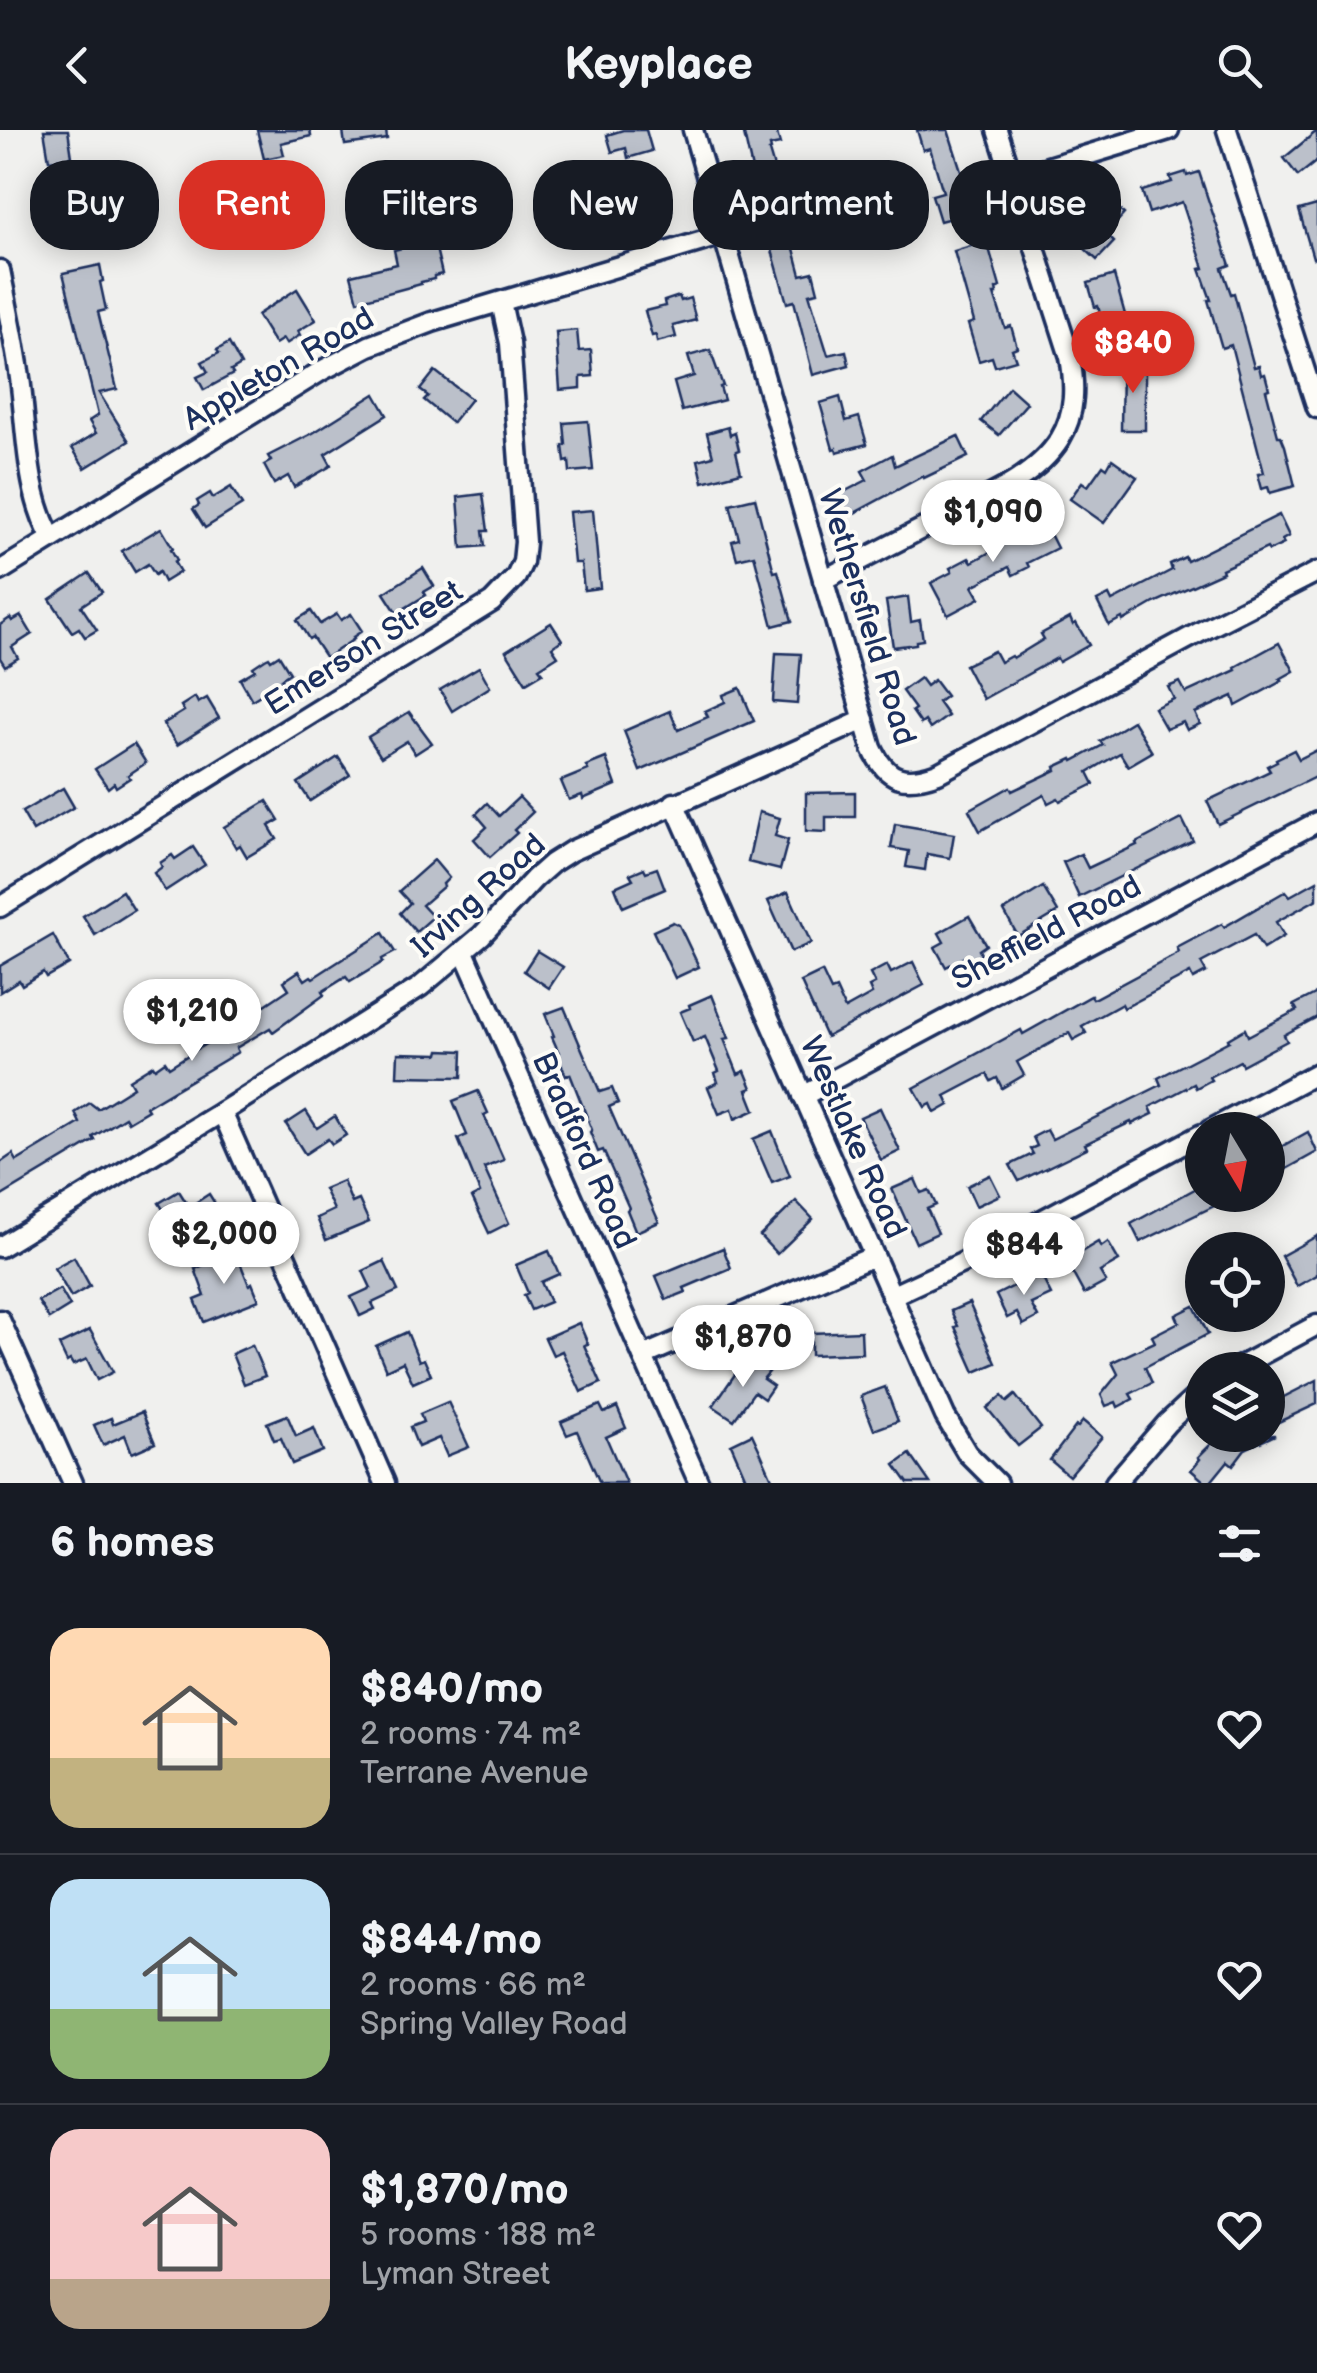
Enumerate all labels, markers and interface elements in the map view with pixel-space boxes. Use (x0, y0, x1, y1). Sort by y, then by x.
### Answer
icon: back (50, 38, 105, 93)
text: Keyplace (564, 38, 753, 93)
icon: search (1212, 38, 1267, 93)
chip: Buy (30, 160, 159, 250)
chip: Rent (179, 160, 325, 250)
chip: Filters (345, 160, 513, 250)
chip: New (533, 160, 673, 250)
chip: Apartment (693, 160, 929, 250)
chip: House (949, 160, 1121, 250)
street label: Appleton Road (176, 299, 381, 440)
pin: $840 (1074, 311, 1192, 396)
text: $840 (1093, 324, 1173, 363)
pin: $1,090 (912, 480, 1074, 565)
street label: Wethersfield Road (809, 485, 924, 750)
text: $1,090 (943, 493, 1043, 532)
street label: Emerson Street (258, 572, 470, 725)
street label: Irving Road (404, 826, 554, 966)
street label: Sheffield Road (945, 867, 1148, 1000)
pin: $1,210 (111, 979, 273, 1064)
text: $1,210 (145, 992, 239, 1031)
street label: Westlake Road (791, 1030, 915, 1245)
street label: Bradford Road (523, 1046, 644, 1255)
north arrow (1185, 1112, 1285, 1212)
map controls (1185, 1112, 1285, 1452)
pin: $2,000 (143, 1202, 305, 1287)
pin: $844 (965, 1213, 1083, 1298)
text: $2,000 (170, 1215, 278, 1254)
text: $844 (985, 1226, 1063, 1265)
button: locate (1185, 1232, 1285, 1332)
pin: $1,870 (662, 1305, 824, 1390)
text: $1,870 (694, 1318, 792, 1357)
button: layers (1185, 1352, 1285, 1452)
icon: filters (1212, 1516, 1267, 1571)
text: 6 homes (50, 1518, 214, 1569)
text: $840/mo (360, 1664, 543, 1715)
icon: home (130, 1668, 250, 1788)
icon: heart (1212, 1701, 1267, 1756)
text: 2 rooms · 74 m² (360, 1715, 581, 1754)
text: Terrane Avenue (360, 1754, 588, 1793)
text: $844/mo (360, 1915, 542, 1966)
icon: home (130, 1919, 250, 2039)
icon: heart (1212, 1952, 1267, 2007)
text: 2 rooms · 66 m² (360, 1966, 586, 2005)
text: Spring Valley Road (360, 2005, 628, 2044)
text: $1,870/mo (360, 2165, 569, 2216)
icon: home (130, 2169, 250, 2289)
icon: heart (1212, 2202, 1267, 2257)
text: 5 rooms · 188 m² (360, 2216, 596, 2255)
text: Lyman Street (360, 2255, 550, 2294)

